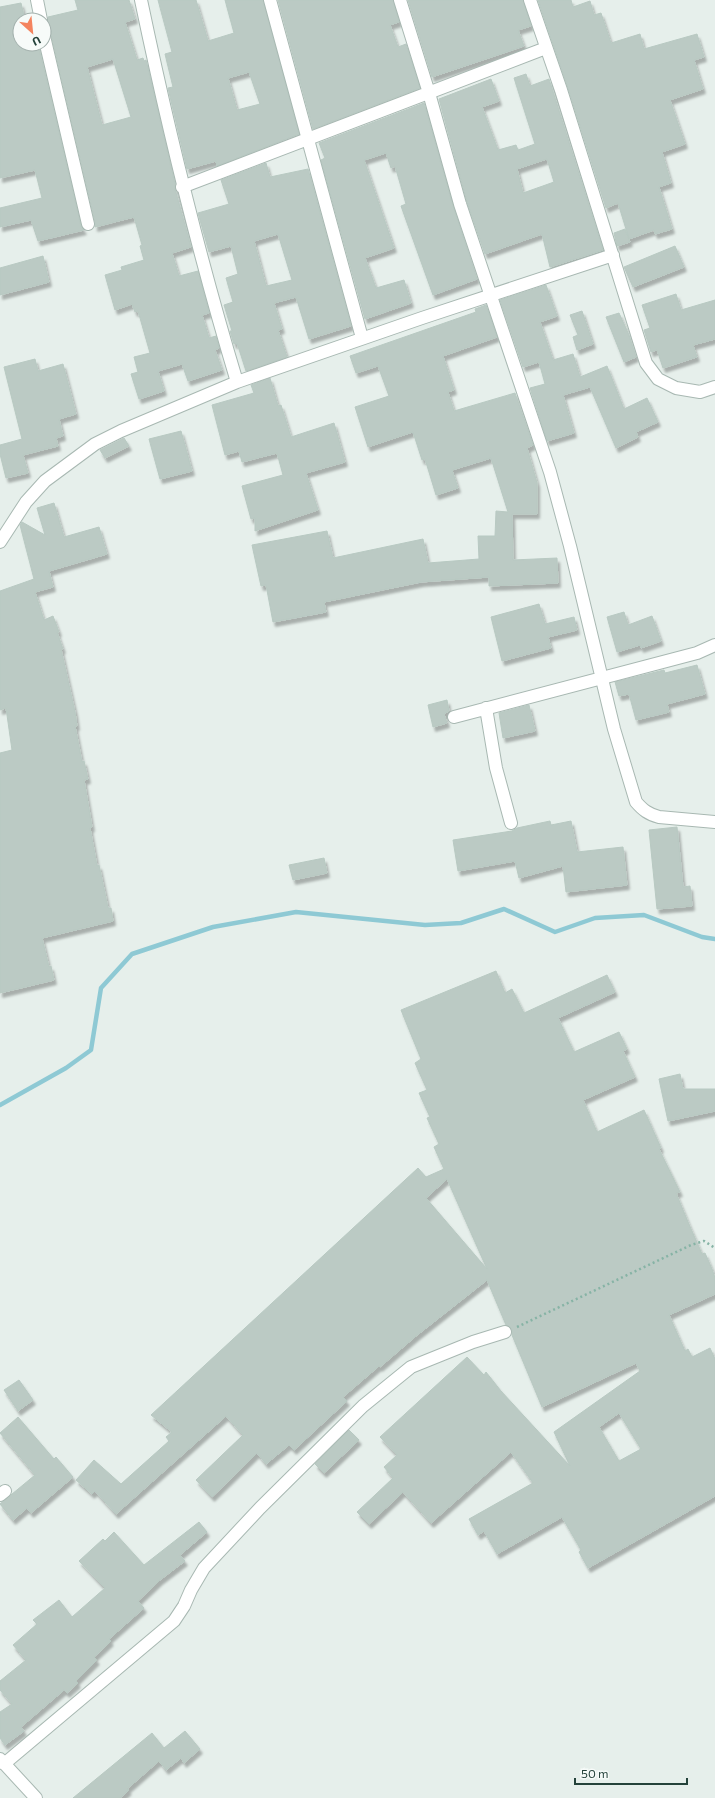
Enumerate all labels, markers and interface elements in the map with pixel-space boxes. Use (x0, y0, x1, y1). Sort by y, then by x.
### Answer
north arrow (12, 12, 52, 52)
text: U (30, 34, 43, 49)
scale bar (575, 1760, 687, 1786)
text: 50 m (581, 1766, 609, 1780)

